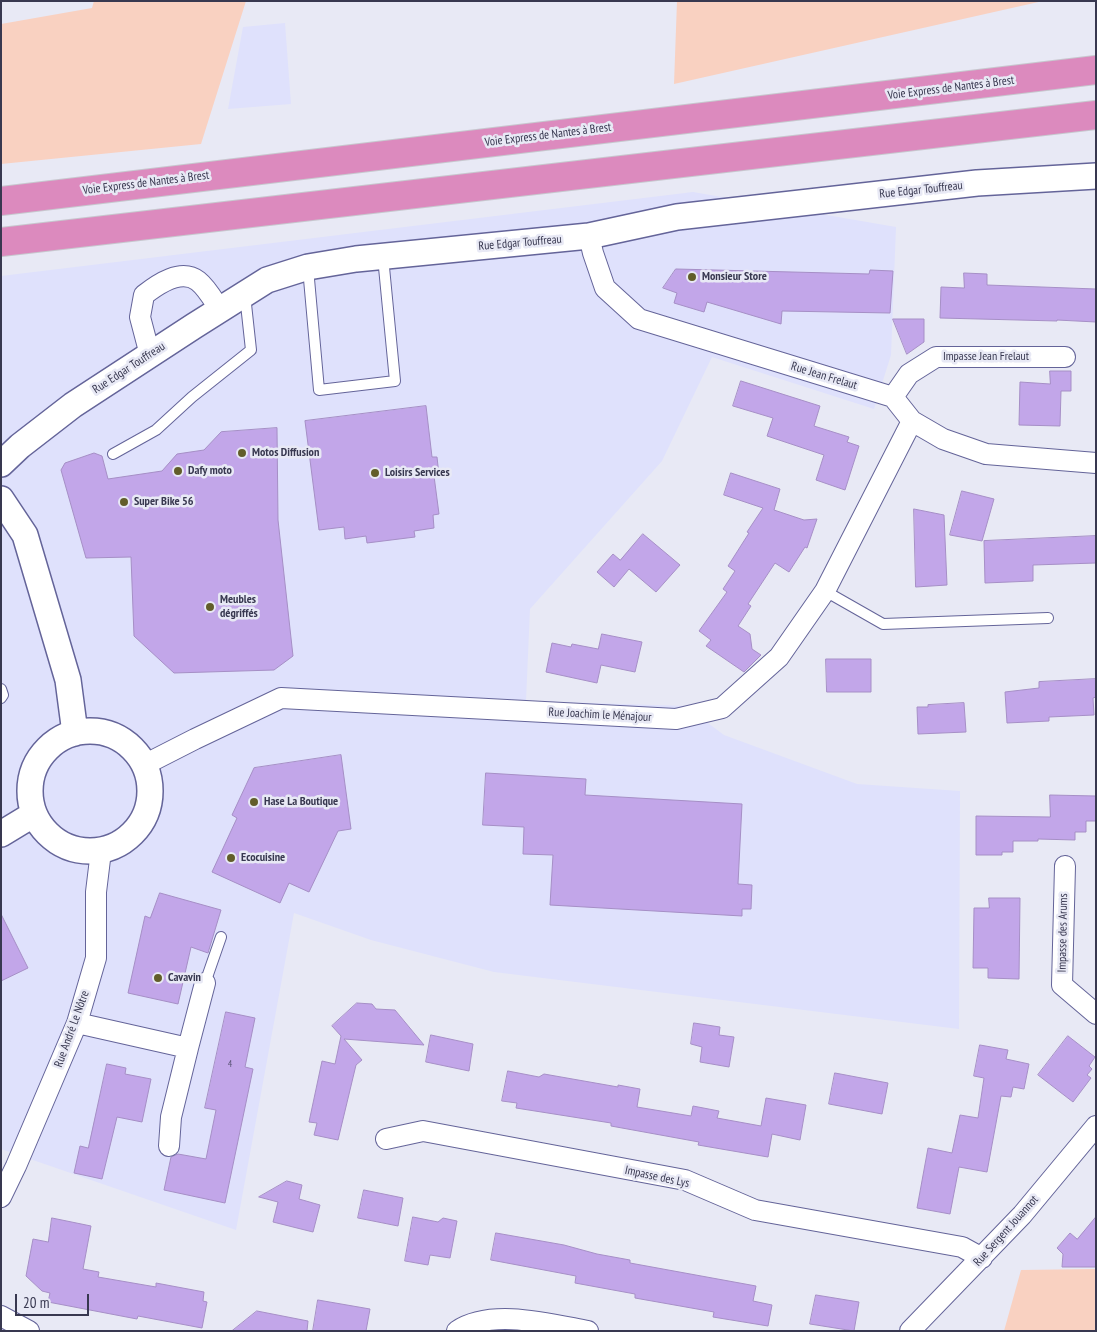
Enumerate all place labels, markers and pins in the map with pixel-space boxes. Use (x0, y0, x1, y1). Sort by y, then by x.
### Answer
place label: Monsieur Store (702, 270, 767, 284)
marker: Monsieur Store (686, 271, 698, 283)
place label: Motos Diffusion (252, 446, 319, 460)
marker: Motos Diffusion (236, 447, 248, 459)
place label: Dafy moto (188, 464, 232, 478)
marker: Dafy moto (172, 465, 184, 477)
place label: Loisirs Services (385, 466, 450, 480)
marker: Loisirs Services (369, 467, 381, 479)
place label: Super Bike 56 (134, 495, 194, 509)
marker: Super Bike 56 (118, 496, 130, 508)
place label: Meubles dégriffés (220, 593, 258, 621)
marker: Meubles dégriffés (204, 601, 216, 613)
place label: Hase La Boutique (264, 795, 338, 809)
marker: Hase La Boutique (248, 796, 260, 808)
place label: Ecocuisine (241, 851, 285, 865)
marker: Ecocuisine (225, 852, 237, 864)
place label: Cavavin (168, 971, 201, 985)
marker: Cavavin (152, 972, 164, 984)

